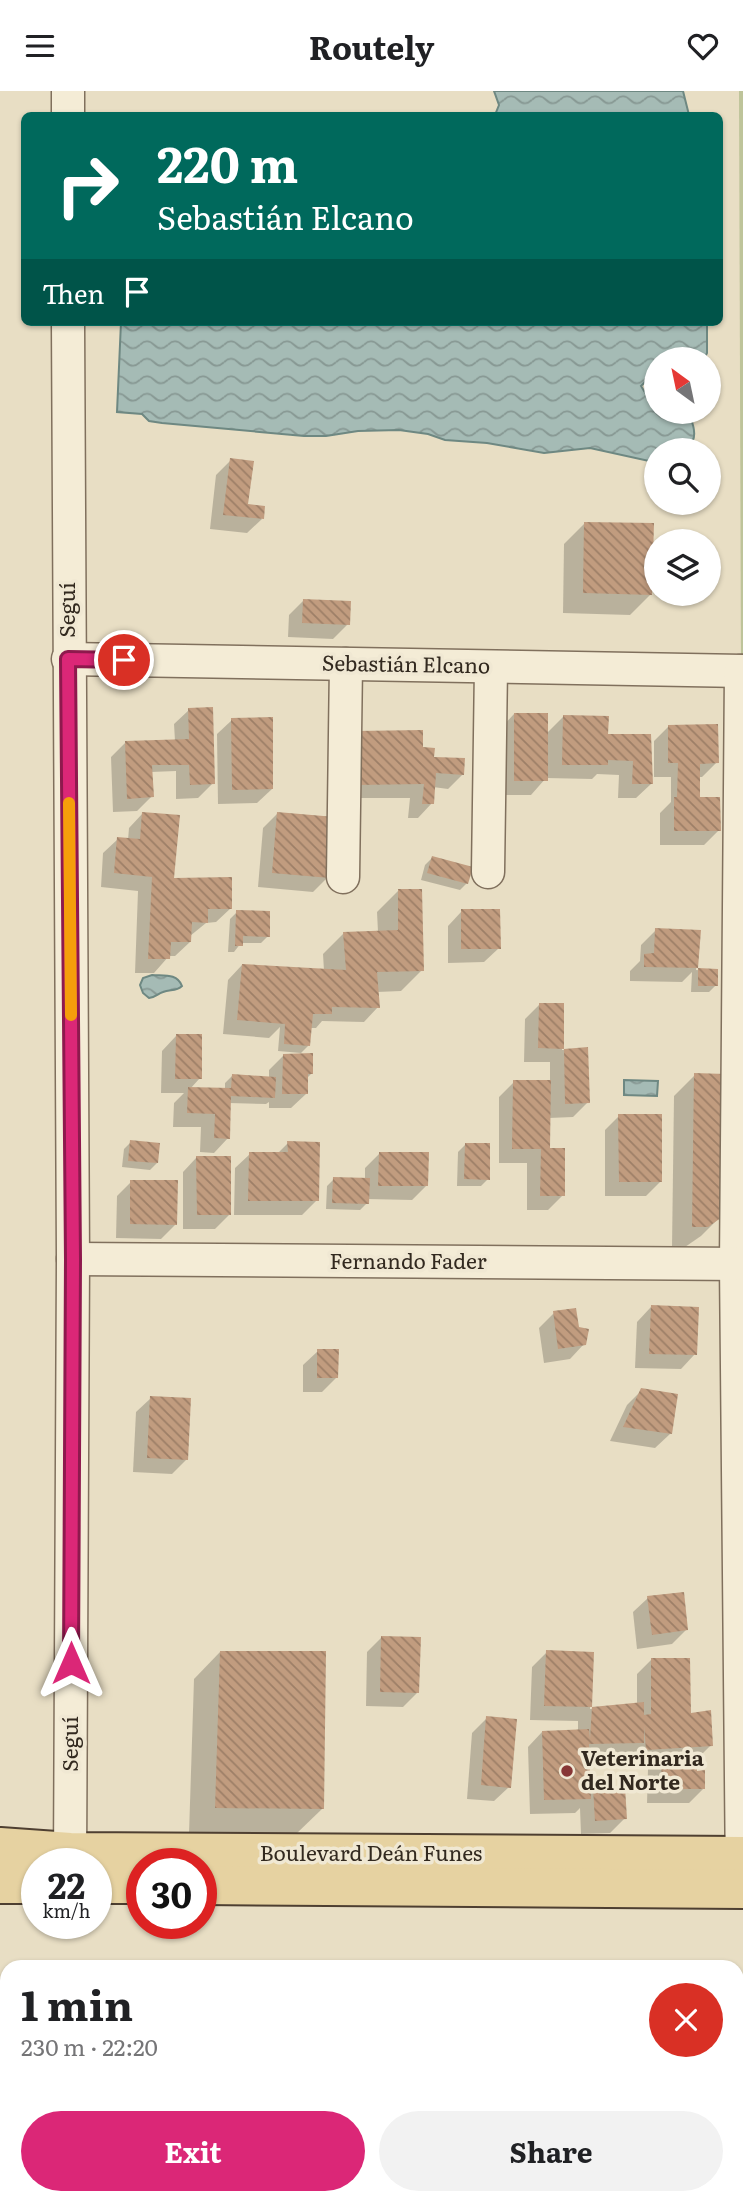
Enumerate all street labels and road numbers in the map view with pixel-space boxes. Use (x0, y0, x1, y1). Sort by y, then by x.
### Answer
street label: Seguí (50, 582, 81, 638)
street label: Sebastián Elcano (322, 646, 491, 679)
street label: Fernando Fader (329, 1244, 487, 1275)
street label: Seguí (53, 1716, 84, 1772)
street label: Boulevard Deán Funes (260, 1836, 482, 1867)

